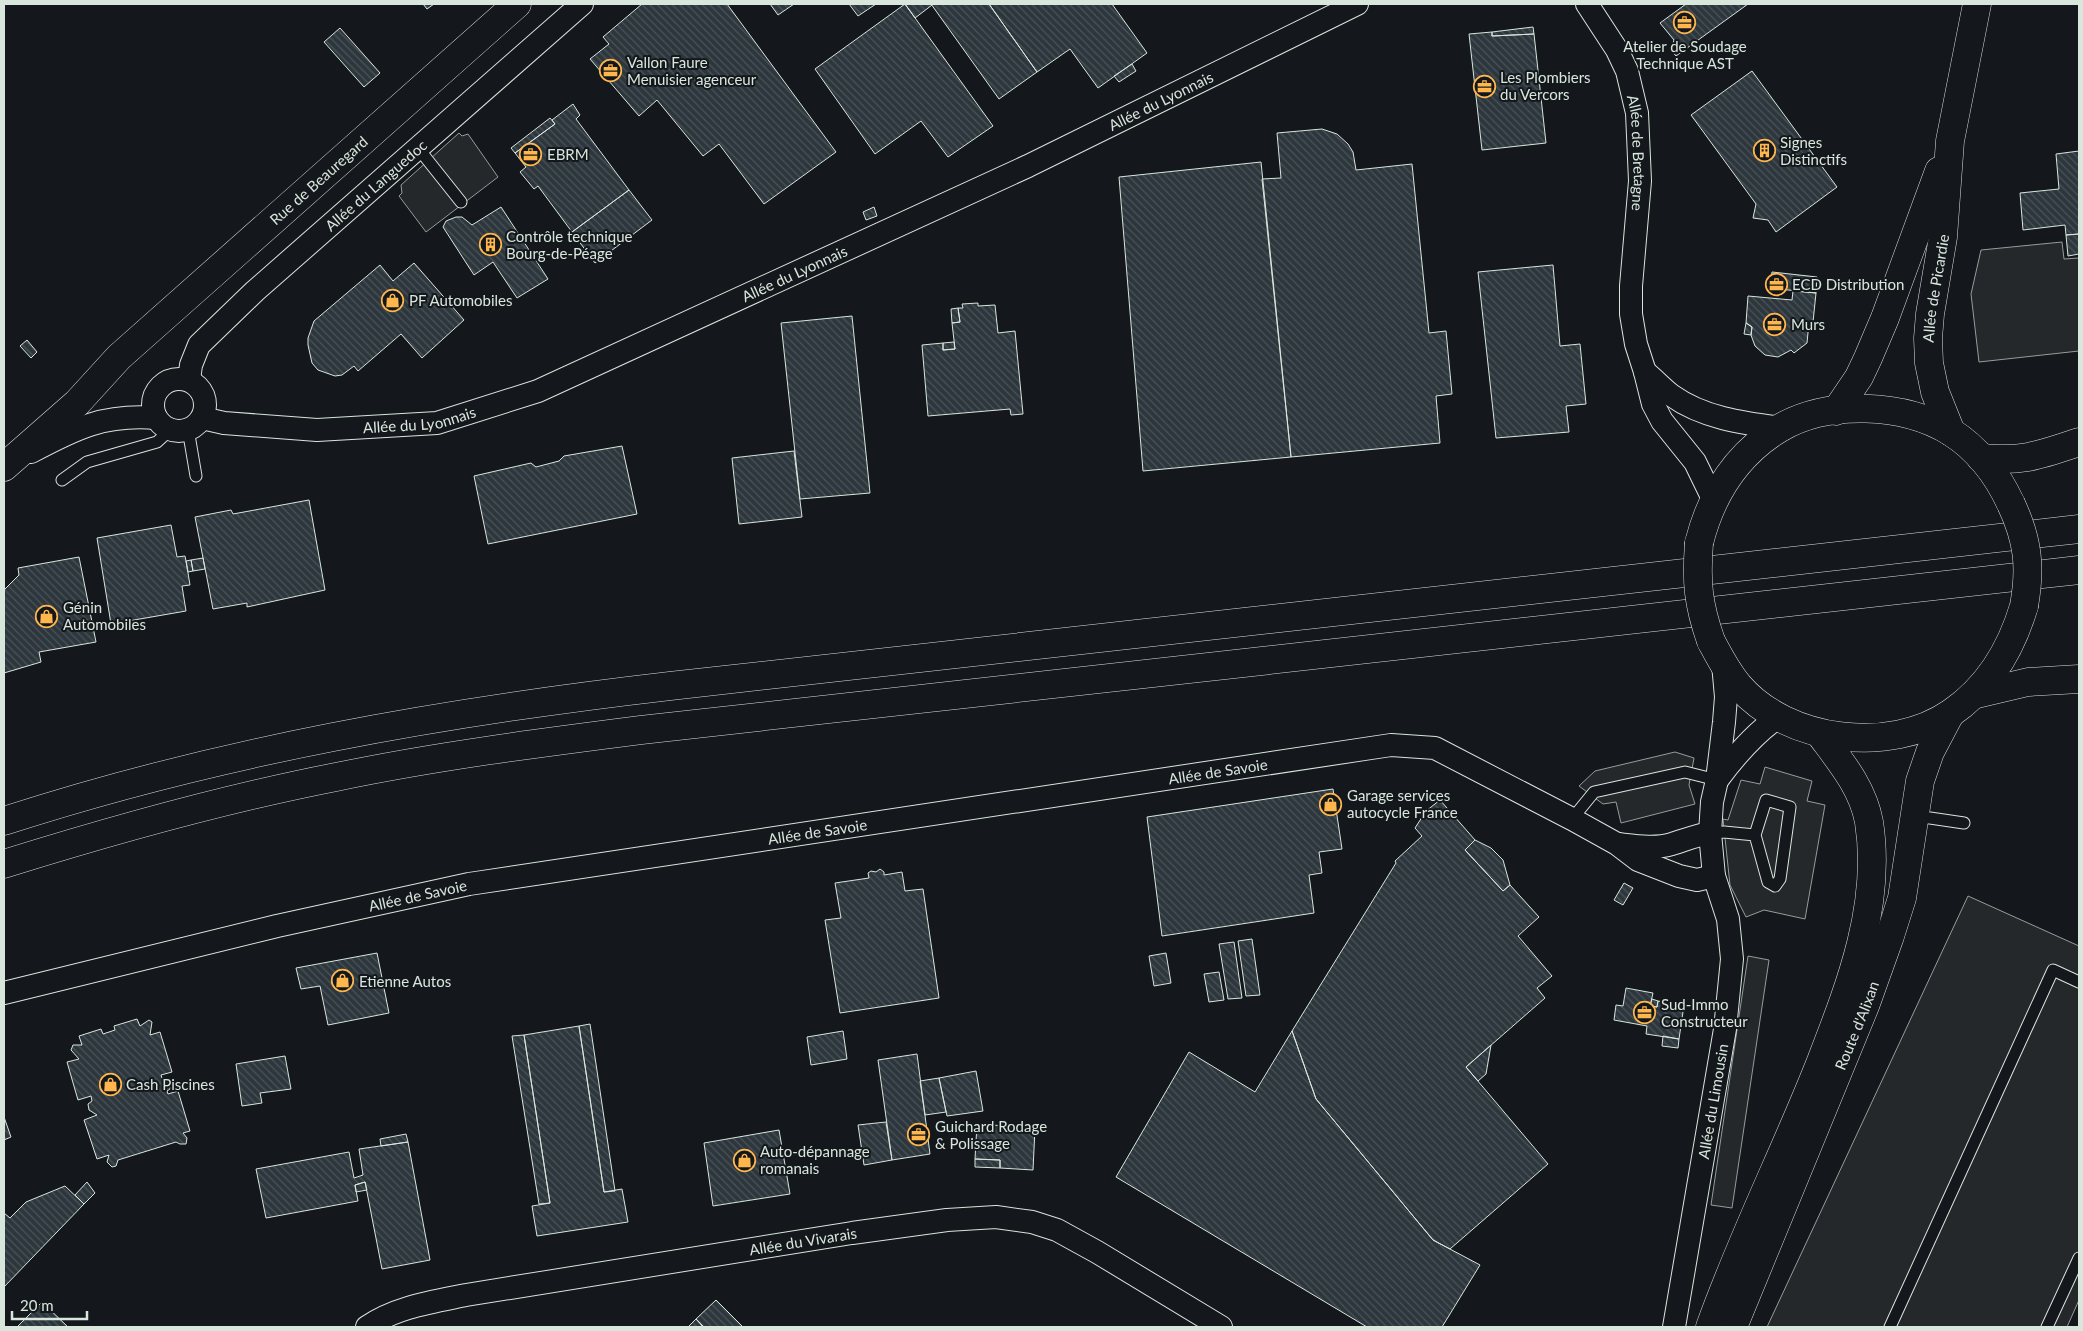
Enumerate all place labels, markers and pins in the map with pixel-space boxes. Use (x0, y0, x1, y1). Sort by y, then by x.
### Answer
office icon: Atelier de Soudage Technique AST (1673, 11, 1697, 35)
place label: Atelier de Soudage Technique AST (1623, 37, 1747, 72)
place label: Vallon Faure Menuisier agenceur (627, 53, 757, 88)
office icon: Vallon Faure Menuisier agenceur (599, 59, 623, 83)
place label: Les Plombiers du Vercors (1500, 68, 1591, 103)
office icon: Les Plombiers du Vercors (1472, 74, 1496, 98)
place label: Signes Distinctifs (1780, 133, 1847, 168)
building icon: Signes Distinctifs (1752, 139, 1776, 163)
office icon: EBRM (519, 142, 543, 166)
place label: EBRM (547, 145, 589, 163)
place label: Contrôle technique Bourg-de-Péage (506, 227, 632, 262)
building icon: Contrôle technique Bourg-de-Péage (478, 233, 502, 257)
office icon: ECD Distribution (1764, 272, 1788, 296)
place label: ECD Distribution (1792, 275, 1904, 293)
shop icon: PF Automobiles (381, 288, 405, 312)
place label: PF Automobiles (409, 291, 512, 309)
office icon: Murs (1763, 312, 1787, 336)
place label: Murs (1791, 315, 1825, 333)
place label: Génin Automobiles (63, 598, 146, 633)
shop icon: Génin Automobiles (35, 604, 59, 628)
place label: Garage services autocycle France (1347, 786, 1458, 821)
shop icon: Garage services autocycle France (1319, 792, 1343, 816)
shop icon: Etienne Autos (331, 969, 355, 993)
place label: Etienne Autos (359, 972, 451, 990)
place label: Sud-Immo Constructeur (1661, 995, 1748, 1030)
office icon: Sud-Immo Constructeur (1633, 1001, 1657, 1025)
shop icon: Cash Piscines (98, 1072, 122, 1096)
place label: Cash Piscines (126, 1075, 215, 1093)
place label: Guichard Rodage & Polissage (935, 1117, 1047, 1152)
office icon: Guichard Rodage & Polissage (907, 1123, 931, 1147)
place label: Auto-dépannage romanais (760, 1142, 870, 1177)
shop icon: Auto-dépannage romanais (732, 1148, 756, 1172)

